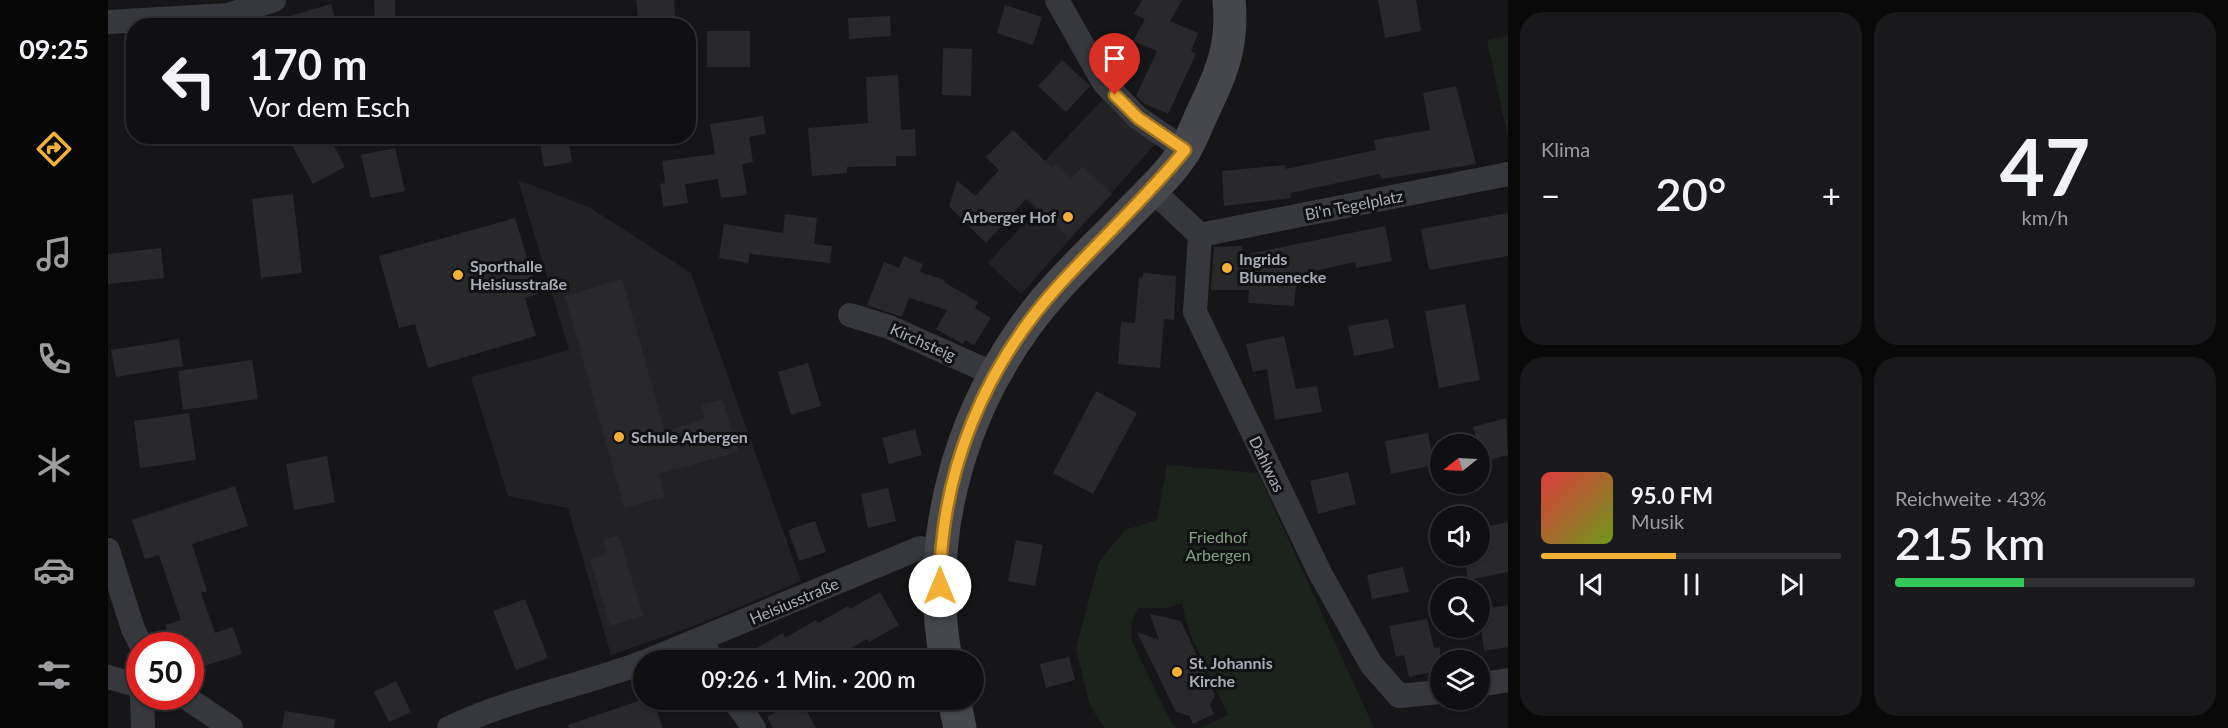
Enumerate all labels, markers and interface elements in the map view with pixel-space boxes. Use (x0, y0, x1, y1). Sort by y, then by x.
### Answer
text: 09:25 (19, 32, 89, 65)
pin (1089, 33, 1140, 95)
text: 170 m (249, 39, 367, 89)
icon: left (150, 42, 228, 120)
icon: arrive (1098, 42, 1131, 75)
text: Vor dem Esch (249, 90, 410, 123)
text: 47 (2000, 119, 2090, 213)
icon: directions (33, 128, 75, 170)
text: Klima (1541, 137, 1590, 161)
text: 20° (1656, 167, 1726, 221)
text: − (1541, 175, 1560, 215)
text: + (1822, 175, 1841, 215)
street label: Bi'n Tegelplatz (1303, 186, 1405, 223)
text: km/h (2022, 205, 2068, 229)
place label: Arberger Hof (961, 207, 1056, 226)
marker: Arberger Hof (1061, 210, 1075, 224)
icon: music (33, 233, 75, 275)
place label: Ingrids Blumenecke (1239, 249, 1327, 286)
place label: Sporthalle Heisiusstraße (470, 256, 567, 293)
marker: Ingrids Blumenecke (1220, 261, 1234, 275)
marker: Sporthalle Heisiusstraße (451, 268, 465, 282)
street label: Kirchsteig (887, 319, 959, 364)
icon: phone (33, 338, 75, 380)
place label: Schule Arbergen (631, 427, 748, 446)
marker: Schule Arbergen (612, 430, 626, 444)
street label: Dahlwas (1246, 433, 1289, 495)
north arrow (1430, 434, 1490, 494)
map controls (1430, 434, 1490, 710)
icon: climate (33, 444, 75, 486)
text: 95.0 FM (1631, 482, 1713, 509)
text: Reichweite · 43% (1895, 486, 2046, 510)
button: sound (1430, 506, 1490, 566)
text: Musik (1631, 509, 1684, 533)
text: 215 km (1895, 516, 2045, 570)
park label: Friedhof Arbergen (1185, 527, 1251, 564)
icon: car (33, 549, 75, 591)
position arrow (908, 554, 972, 618)
icon: previous (1575, 568, 1608, 601)
icon: pause (1675, 568, 1708, 601)
icon: next (1775, 568, 1808, 601)
street label: Heisiusstraße (746, 573, 841, 628)
button: search (1430, 578, 1490, 638)
speed limit sign: 50 (126, 632, 204, 710)
button: layers (1430, 650, 1490, 710)
place label: St. Johannis Kirche (1189, 653, 1273, 690)
icon: filters (33, 654, 75, 696)
marker: St. Johannis Kirche (1170, 665, 1184, 679)
text: 09:26 · 1 Min. · 200 m (701, 666, 916, 693)

